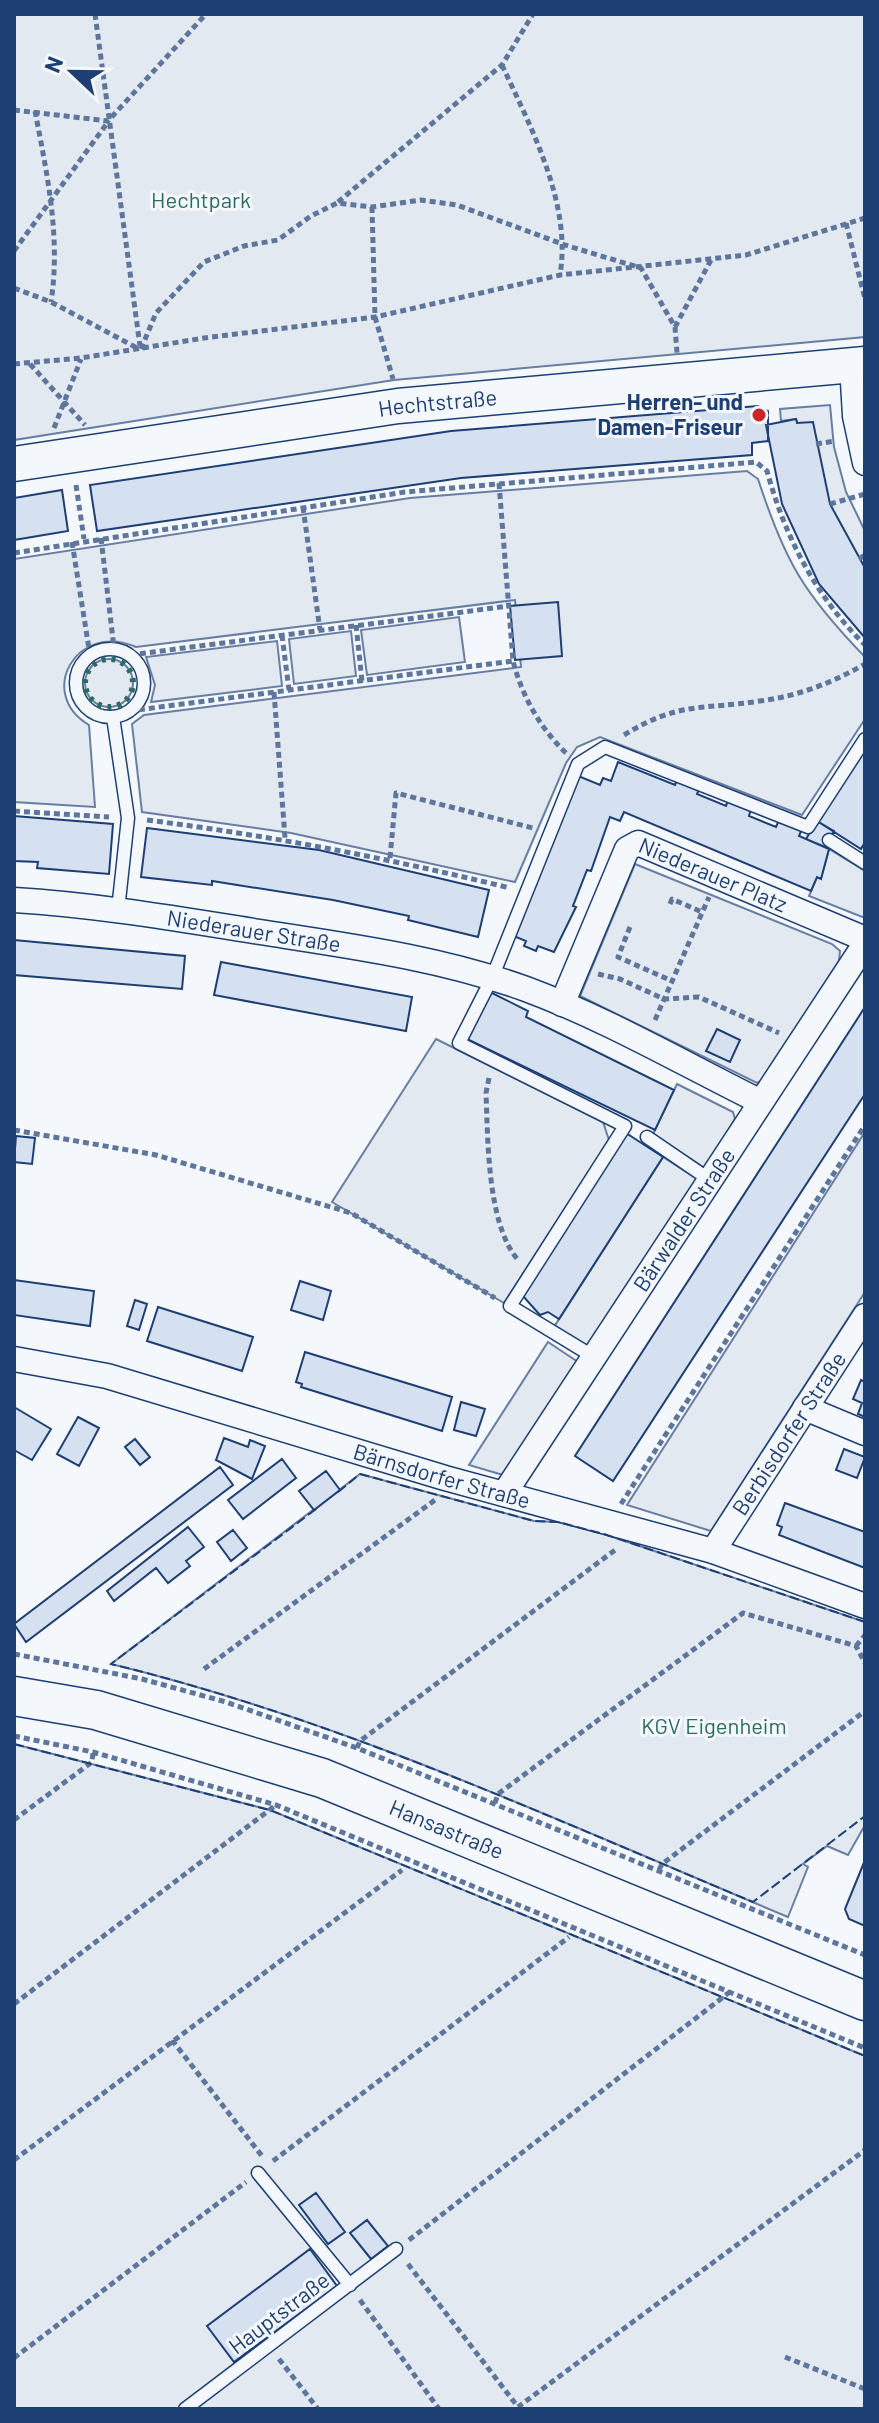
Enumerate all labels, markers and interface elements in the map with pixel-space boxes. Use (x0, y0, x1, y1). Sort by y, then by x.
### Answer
north arrow (32, 32, 112, 112)
text: N (38, 52, 67, 76)
park label: Hechtpark (151, 186, 251, 212)
street label: Hechtstraße (376, 383, 498, 421)
place label: Herren- und Damen-Friseur (597, 388, 744, 439)
marker: Herren- und Damen-Friseur (750, 406, 768, 424)
street label: Niederauer Platz (635, 831, 791, 917)
street label: Niederauer Straße (166, 904, 343, 956)
street label: Bärwalder Straße (627, 1143, 739, 1296)
street label: Berbisdorfer Straße (726, 1346, 850, 1519)
street label: Bärnsdorfer Straße (351, 1437, 533, 1513)
park label: KGV Eigenheim (641, 1712, 787, 1738)
street label: Hansastraße (386, 1793, 508, 1863)
street label: Hauptstraße (223, 2266, 334, 2358)

